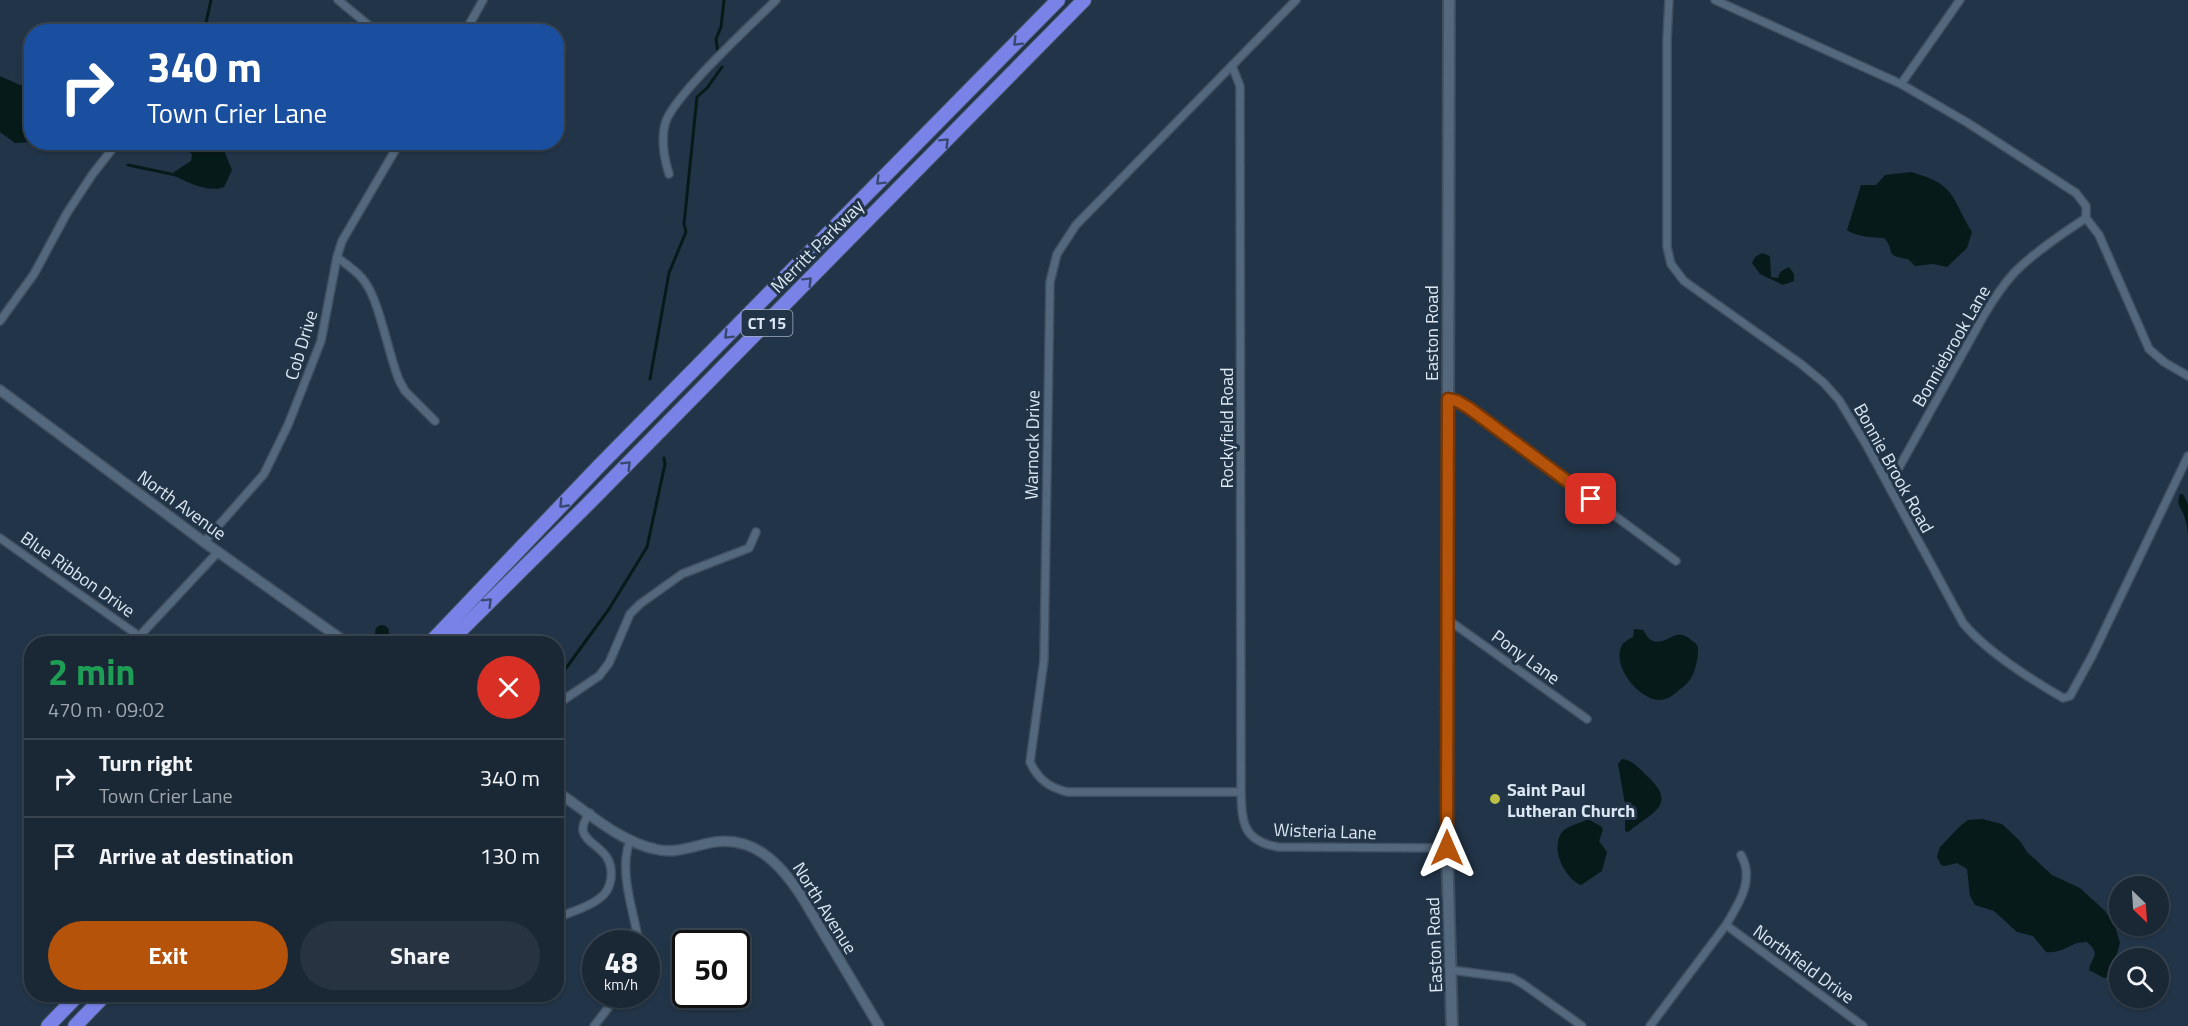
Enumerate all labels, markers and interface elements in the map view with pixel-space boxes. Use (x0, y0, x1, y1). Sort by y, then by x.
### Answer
text: 340 m (147, 34, 262, 98)
one-way arrow (1013, 34, 1024, 45)
icon: right (48, 48, 126, 126)
text: Town Crier Lane (147, 92, 327, 133)
one-way arrow (937, 139, 948, 150)
one-way arrow (876, 173, 887, 184)
street label: Merritt Parkway (764, 193, 870, 299)
one-way arrow (800, 277, 811, 288)
street label: Bonniebrook Lane (1905, 280, 1997, 412)
street label: Easton Road (1418, 285, 1445, 381)
street label: Cob Drive (278, 307, 324, 383)
road number: CT 15 (742, 310, 792, 336)
one-way arrow (725, 327, 736, 338)
street label: Rockyfield Road (1213, 367, 1240, 489)
street label: Warnock Drive (1018, 390, 1046, 500)
street label: Bonnie Brook Road (1847, 398, 1941, 538)
one-way arrow (619, 461, 630, 472)
street label: North Avenue (132, 463, 232, 547)
pin (1565, 473, 1616, 524)
icon: arrive (1574, 482, 1607, 515)
one-way arrow (559, 497, 570, 508)
street label: Blue Ribbon Drive (15, 524, 141, 624)
one-way arrow (482, 598, 492, 609)
street label: Pony Lane (1486, 623, 1566, 691)
text: 2 min (48, 644, 135, 699)
button: close (477, 656, 540, 719)
text: 470 m · 09:02 (48, 694, 165, 725)
text: Turn right (99, 746, 193, 780)
text: 340 m (480, 761, 540, 795)
icon: right (48, 762, 81, 795)
place label: Saint Paul Lutheran Church (1507, 776, 1635, 824)
text: Town Crier Lane (99, 780, 233, 811)
marker: Saint Paul Lutheran Church (1488, 792, 1502, 806)
street label: Wisteria Lane (1273, 816, 1377, 846)
position arrow (1415, 816, 1479, 880)
text: Arrive at destination (99, 839, 294, 873)
text: 130 m (480, 839, 540, 873)
icon: arrive (48, 840, 81, 873)
street label: North Avenue (786, 857, 864, 959)
north arrow (2109, 876, 2169, 936)
map controls (2109, 876, 2169, 1008)
street label: Easton Road (1419, 897, 1449, 993)
street label: Northfield Drive (1748, 918, 1860, 1010)
button: Exit (48, 921, 288, 990)
button: Share (300, 921, 540, 990)
speed limit sign: 50 (672, 930, 750, 1008)
text: 48 (604, 939, 638, 985)
button: search (2109, 948, 2169, 1008)
text: km/h (604, 973, 638, 996)

